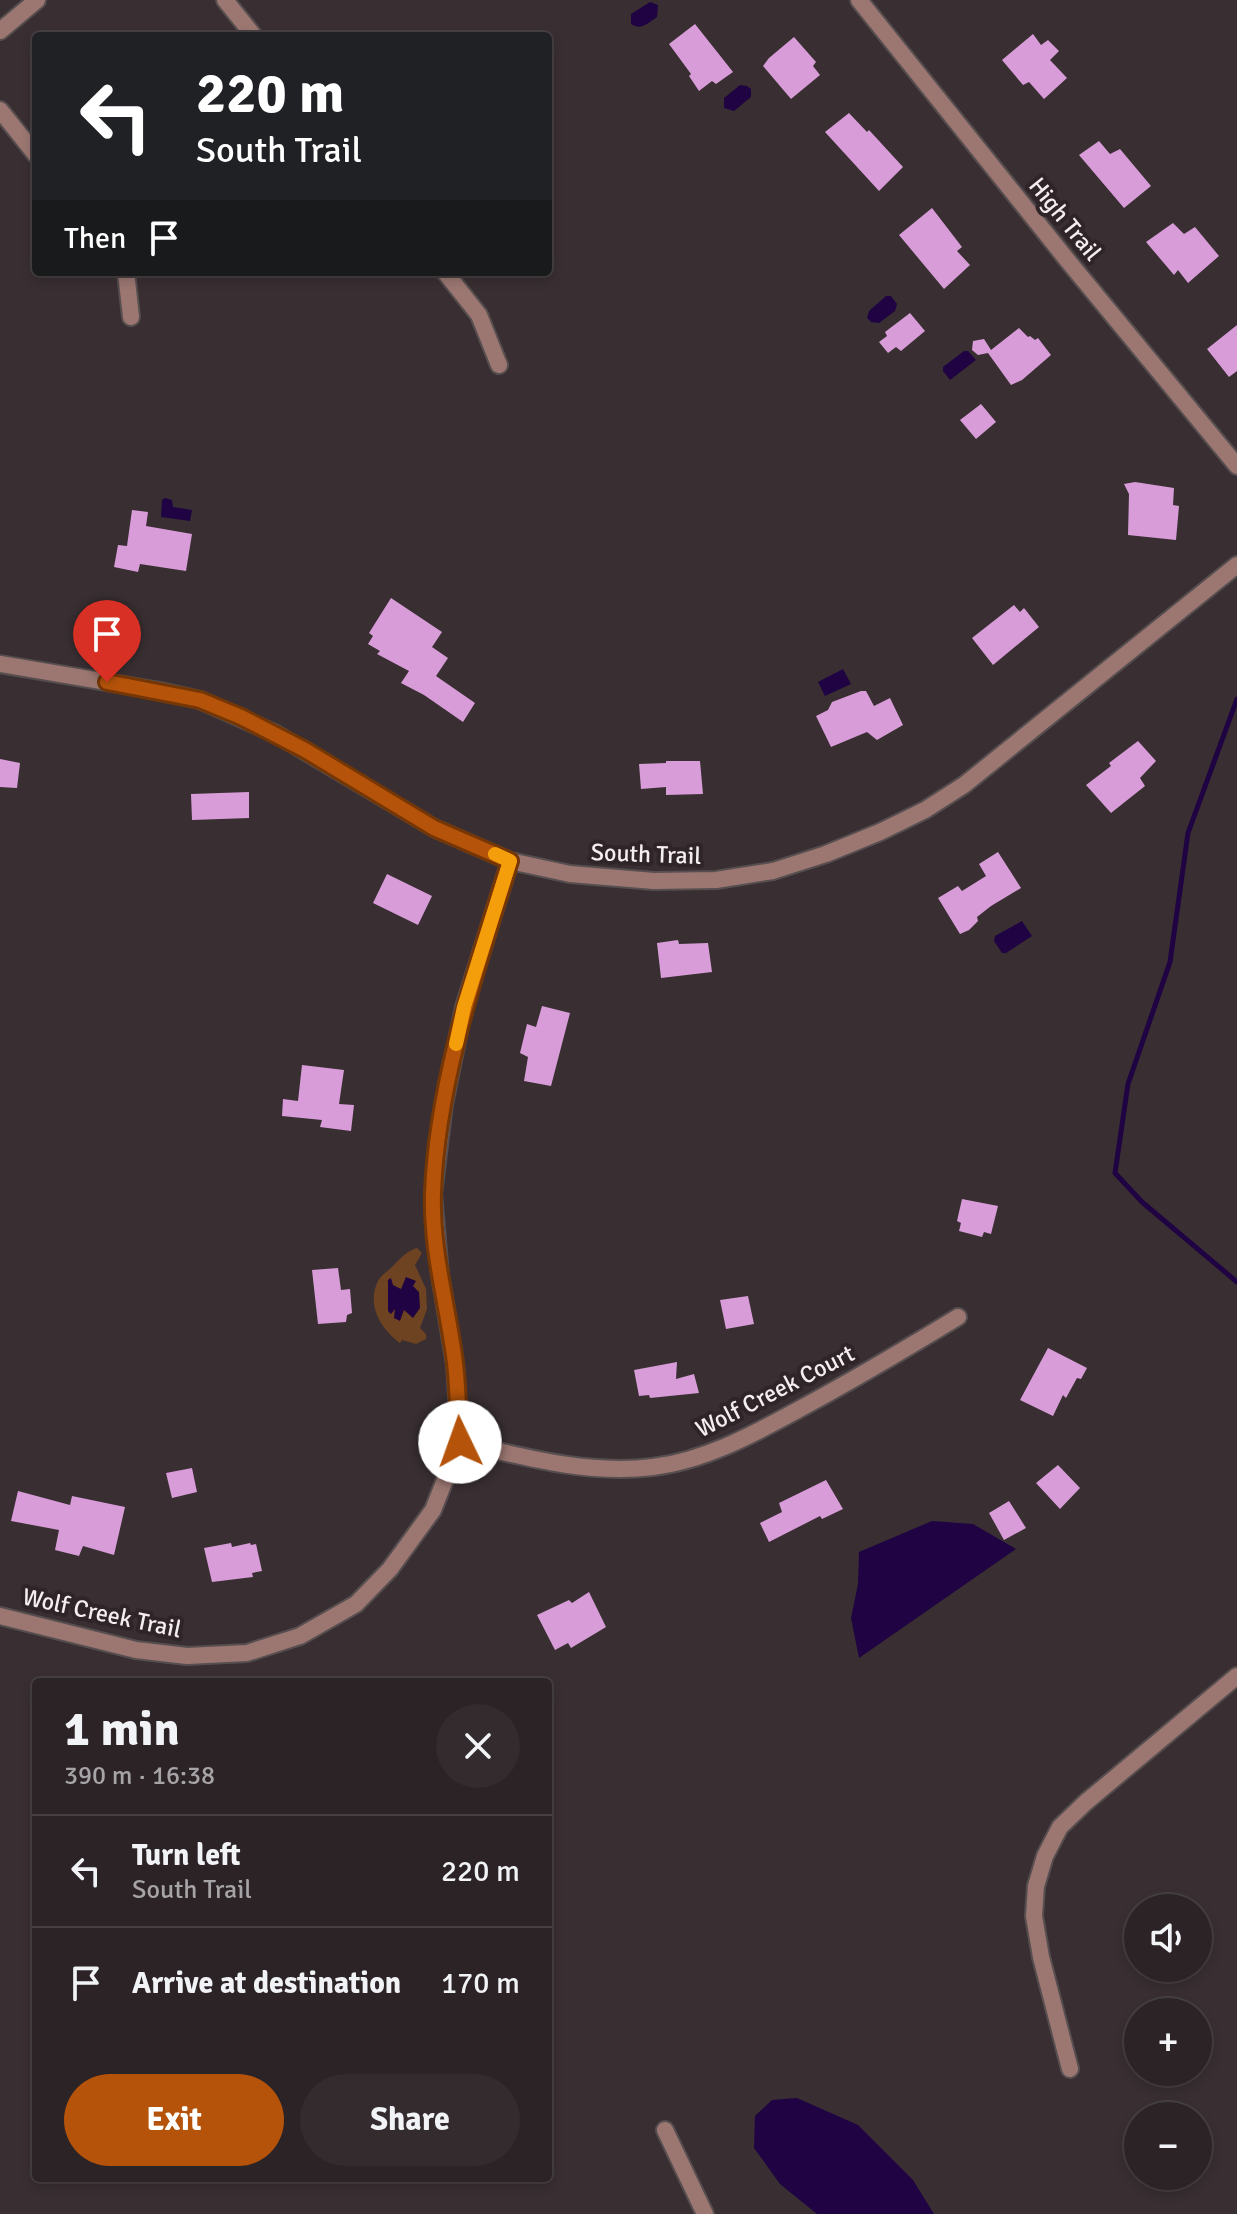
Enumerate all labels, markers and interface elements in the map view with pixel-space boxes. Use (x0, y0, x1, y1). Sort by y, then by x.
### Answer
text: 220 m (196, 59, 344, 128)
icon: left (64, 64, 168, 168)
text: South Trail (196, 128, 362, 173)
street label: High Trail (1022, 171, 1108, 267)
icon: arrive (142, 216, 186, 260)
text: Then (64, 220, 126, 257)
pin (73, 600, 141, 682)
icon: arrive (85, 612, 129, 656)
street label: South Trail (590, 837, 702, 871)
street label: Wolf Creek Court (691, 1338, 859, 1444)
position arrow (418, 1400, 502, 1484)
street label: Wolf Creek Trail (20, 1582, 184, 1644)
text: 1 min (64, 1700, 180, 1759)
button: close (436, 1704, 520, 1788)
text: 390 m · 16:38 (64, 1760, 215, 1792)
text: Turn left (132, 1837, 241, 1874)
icon: left (64, 1849, 108, 1893)
text: 220 m (441, 1853, 520, 1890)
text: South Trail (132, 1874, 252, 1906)
map controls (1124, 1894, 1212, 2190)
button: sound (1124, 1894, 1212, 1982)
icon: arrive (64, 1961, 108, 2005)
text: Arrive at destination (132, 1965, 401, 2002)
text: 170 m (441, 1965, 520, 2002)
button: + (1124, 1998, 1212, 2086)
button: Exit (64, 2074, 284, 2166)
button: Share (300, 2074, 520, 2166)
button: − (1124, 2102, 1212, 2190)

